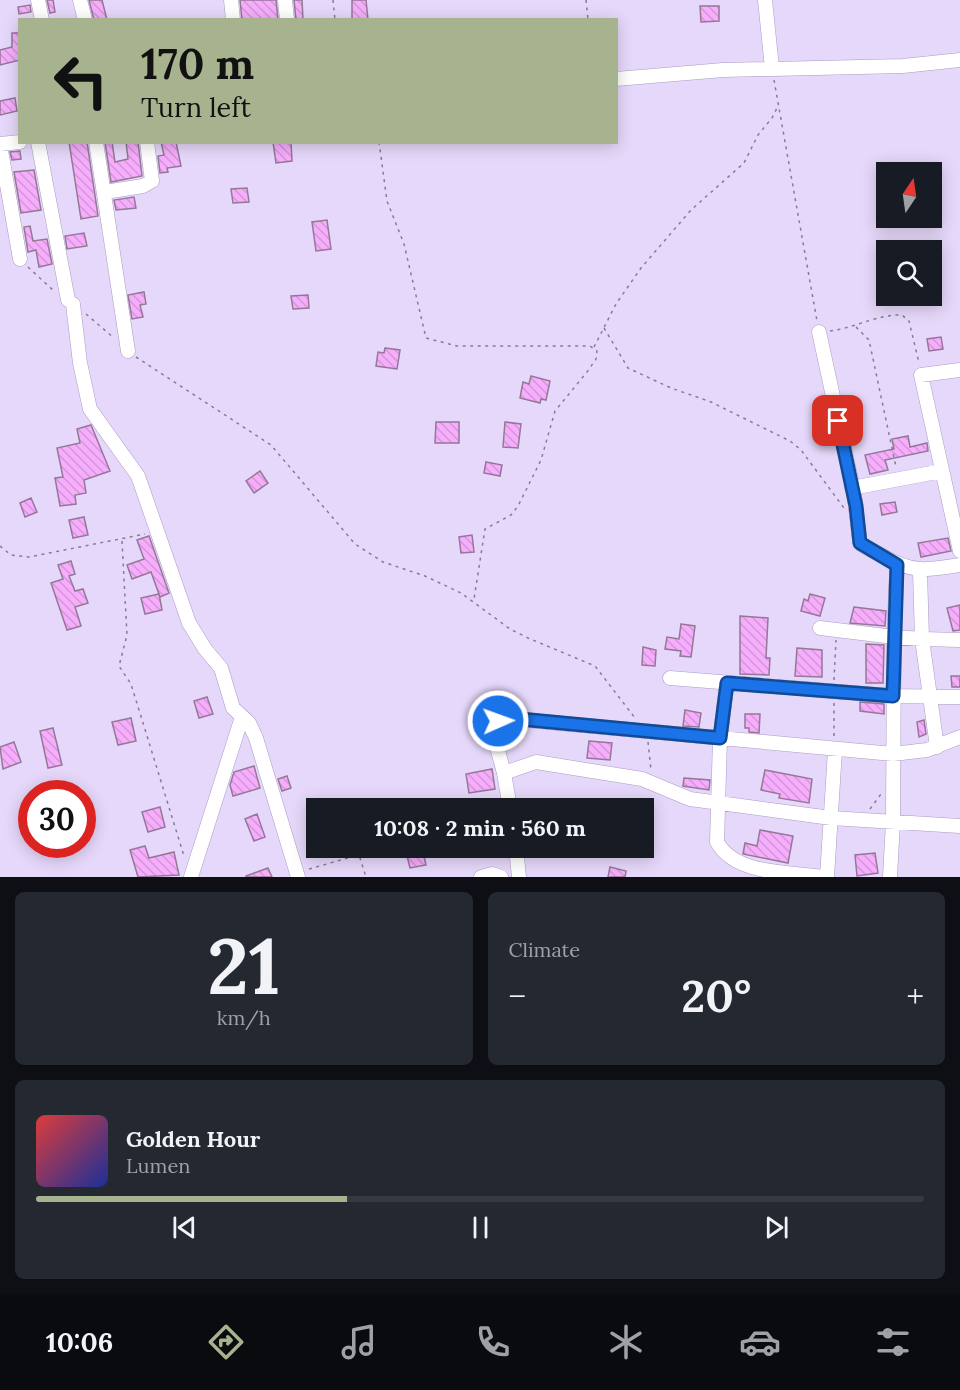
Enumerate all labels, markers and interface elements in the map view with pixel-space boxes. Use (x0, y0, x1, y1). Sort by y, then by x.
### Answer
text: 170 m (141, 37, 254, 91)
icon: left (42, 42, 120, 120)
text: Turn left (141, 90, 251, 124)
north arrow (876, 162, 942, 228)
map controls (876, 162, 942, 306)
button: search (876, 240, 942, 306)
pin (812, 395, 863, 446)
icon: arrive (821, 404, 854, 437)
position arrow (466, 689, 530, 753)
speed limit sign: 30 (18, 780, 96, 858)
text: 10:08 · 2 min · 560 m (374, 814, 586, 842)
text: 21 (207, 916, 280, 1015)
text: Climate (509, 937, 580, 962)
text: 20° (681, 967, 751, 1024)
text: − (509, 975, 526, 1017)
text: + (906, 975, 924, 1017)
text: km/h (217, 1005, 271, 1030)
text: Golden Hour (126, 1125, 260, 1153)
text: Lumen (126, 1153, 190, 1178)
icon: previous (168, 1211, 201, 1244)
icon: pause (464, 1211, 497, 1244)
icon: next (760, 1211, 793, 1244)
icon: directions (205, 1321, 247, 1363)
icon: music (338, 1321, 380, 1363)
icon: phone (472, 1321, 514, 1363)
icon: climate (605, 1321, 647, 1363)
icon: car (739, 1321, 781, 1363)
icon: filters (872, 1321, 914, 1363)
text: 10:06 (46, 1325, 113, 1359)

